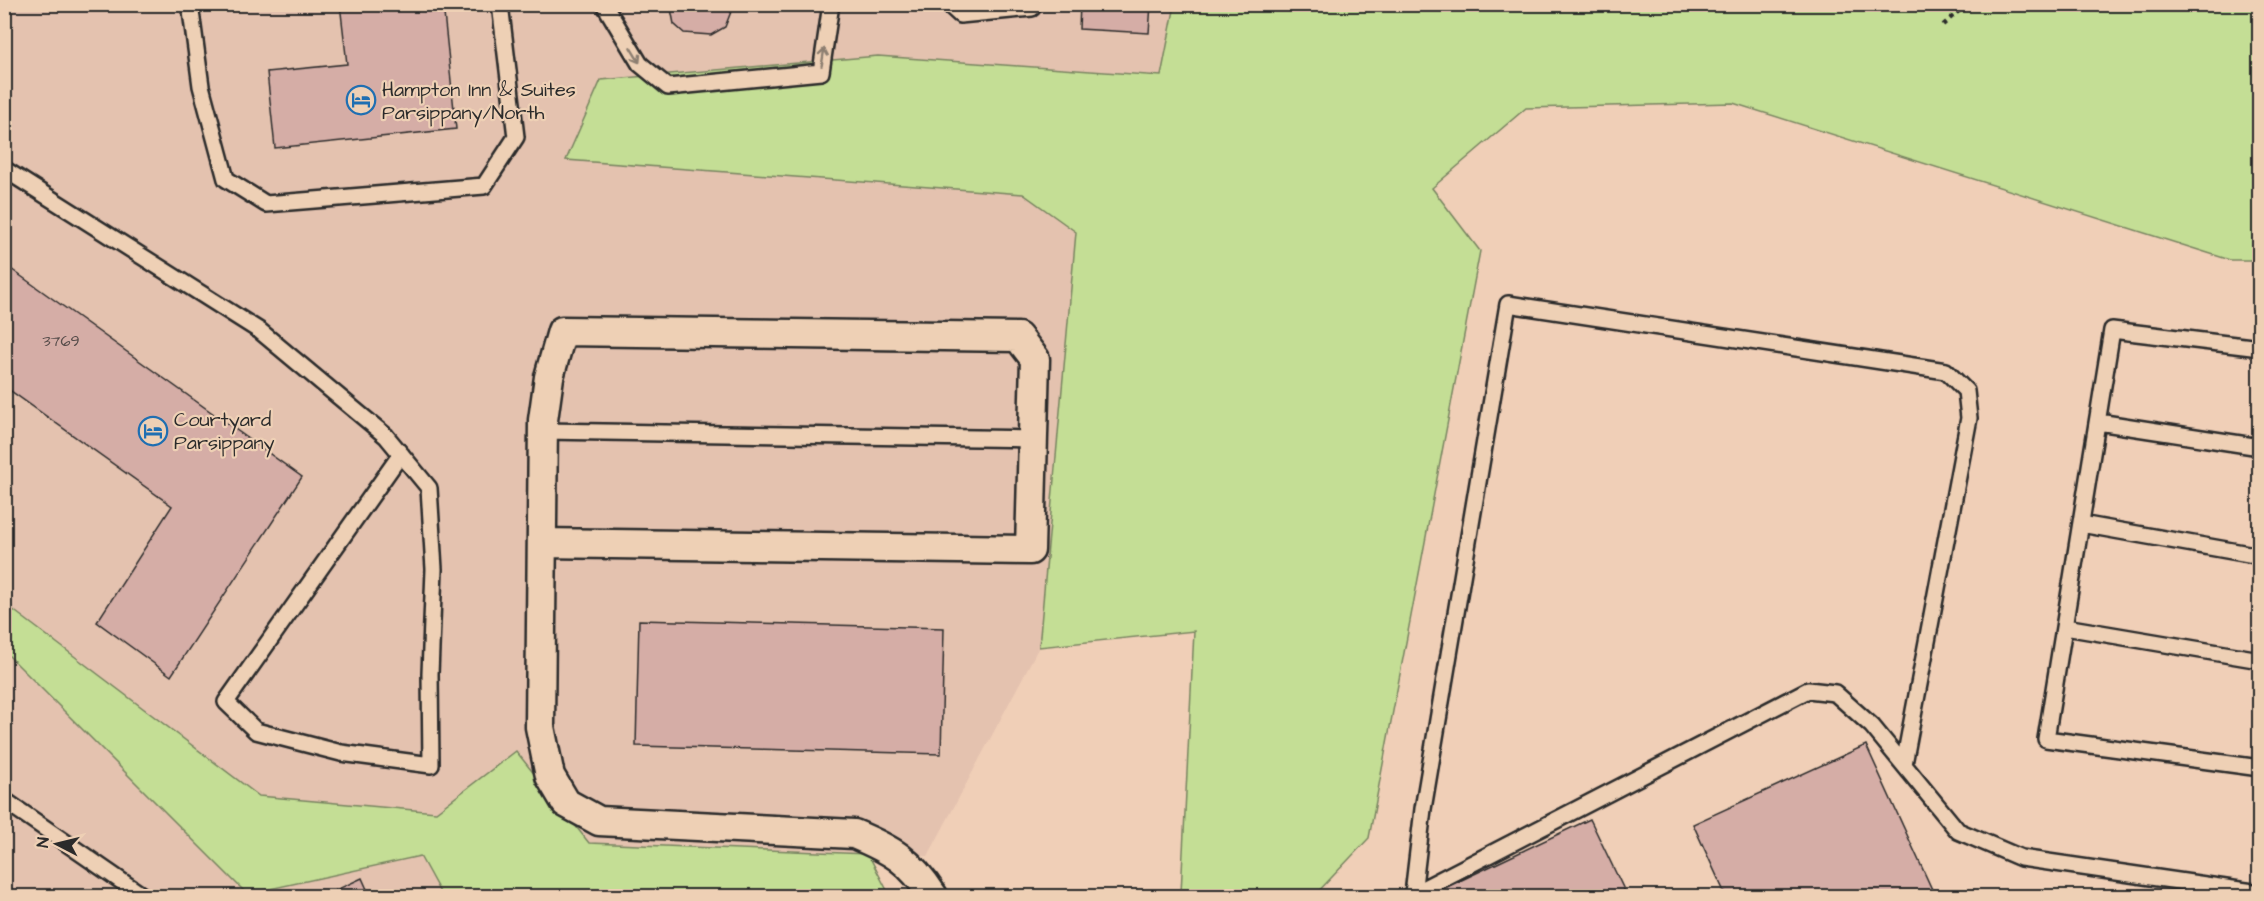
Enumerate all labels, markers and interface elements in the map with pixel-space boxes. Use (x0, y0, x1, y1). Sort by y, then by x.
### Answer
one-way arrow (629, 46, 641, 63)
one-way arrow (818, 47, 829, 67)
place label: Hampton Inn & Suites Parsippany/North (382, 76, 576, 128)
hotel icon: Hampton Inn & Suites Parsippany/North (345, 84, 377, 116)
house number: 3769 (42, 330, 80, 352)
place label: Courtyard Parsippany (174, 406, 274, 458)
hotel icon: Courtyard Parsippany (137, 415, 169, 447)
north arrow (27, 814, 87, 874)
text: N (32, 836, 55, 849)

